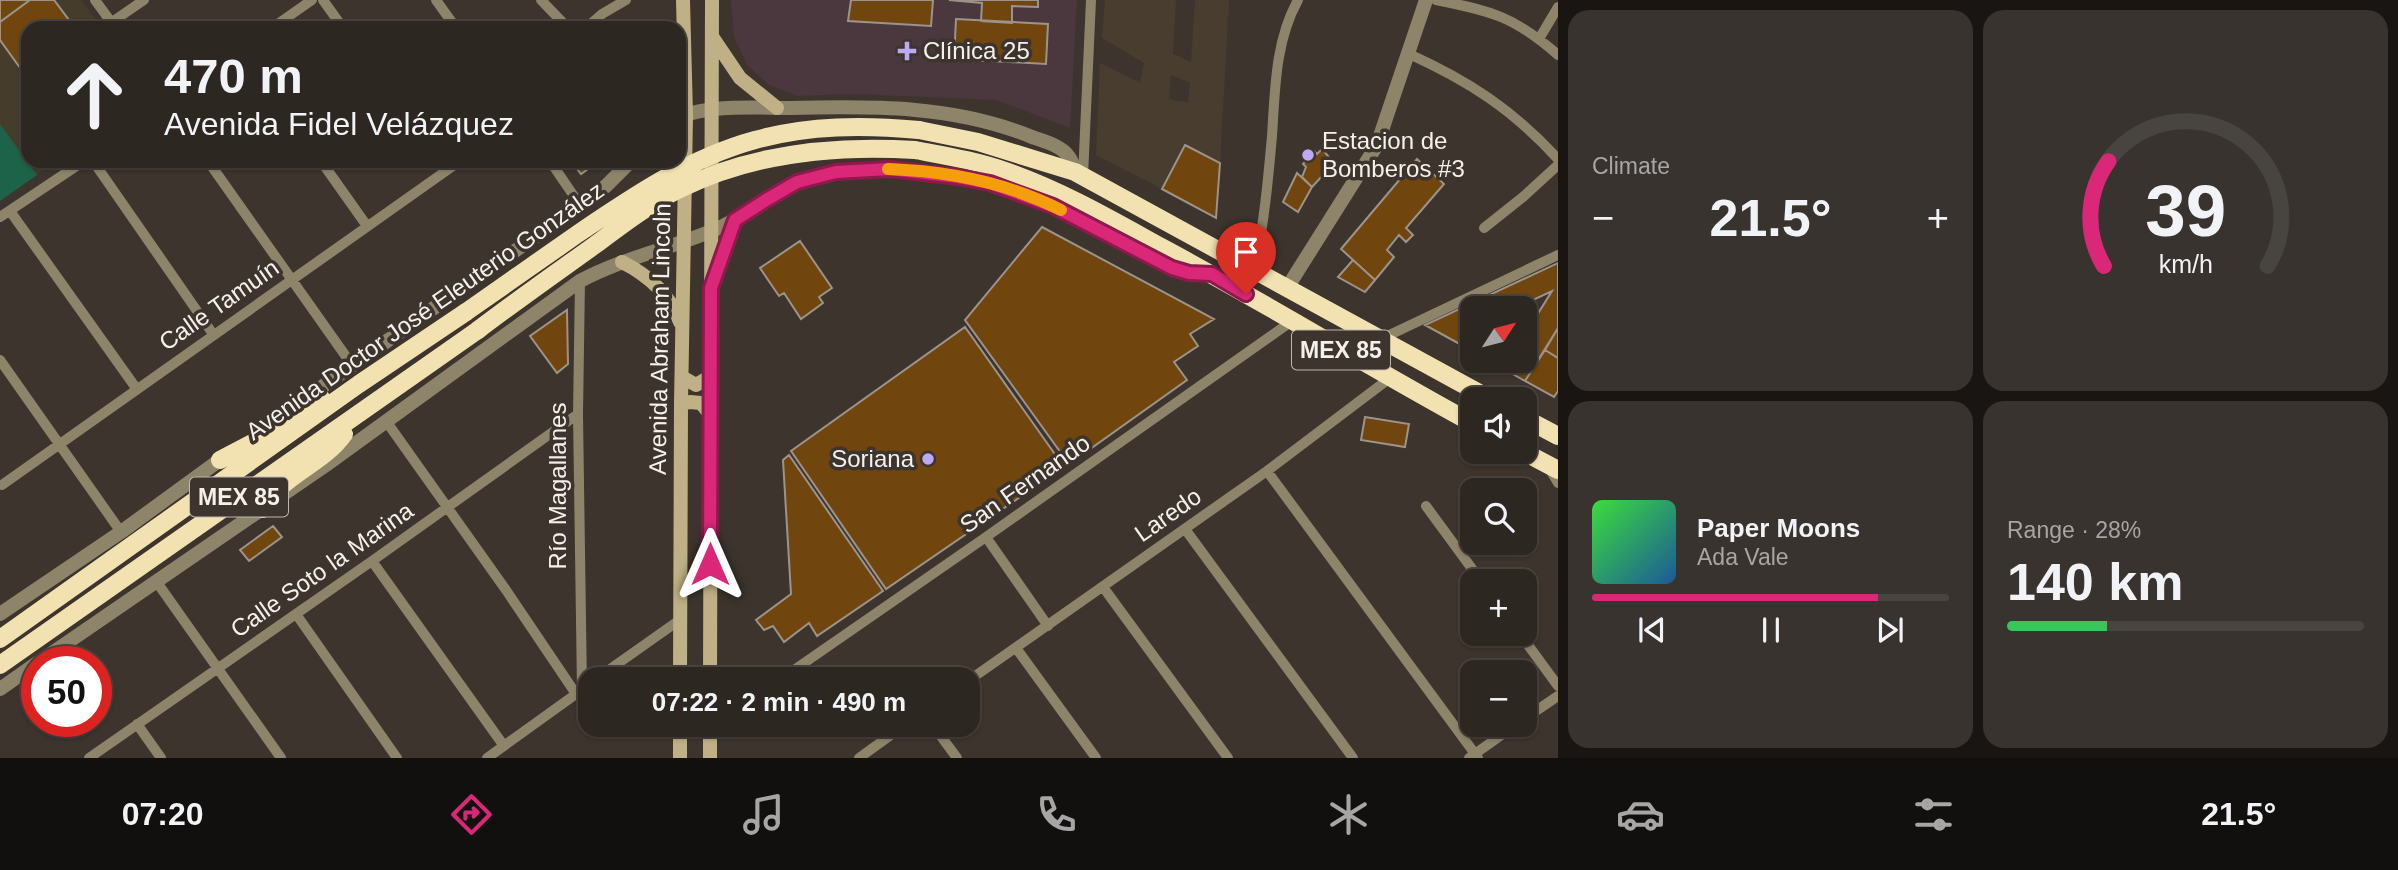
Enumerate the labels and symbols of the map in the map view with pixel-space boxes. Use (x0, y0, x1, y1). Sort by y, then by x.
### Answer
place label: Clínica 25 (923, 37, 1030, 64)
marker: Clínica 25 (897, 41, 917, 61)
place label: Estacion de Bomberos #3 (1322, 127, 1465, 182)
marker: Estacion de Bomberos #3 (1300, 147, 1316, 163)
street label: Avenida Doctor José Eleuterio González (241, 176, 609, 445)
street label: Avenida Abraham Lincoln (644, 203, 675, 475)
pin (1216, 222, 1276, 294)
street label: Calle Tamuín (154, 253, 284, 356)
north arrow (1460, 296, 1536, 373)
road number: MEX 85 (1292, 330, 1390, 370)
street label: Río Magallanes (544, 403, 571, 569)
street label: San Fernando (955, 429, 1095, 538)
place label: Soriana (831, 445, 915, 472)
marker: Soriana (920, 451, 936, 467)
road number: MEX 85 (190, 477, 288, 516)
street label: Laredo (1129, 482, 1206, 547)
street label: Calle Soto la Marina (225, 496, 419, 643)
position arrow (673, 527, 747, 601)
speed limit sign: 50 (21, 646, 112, 737)

